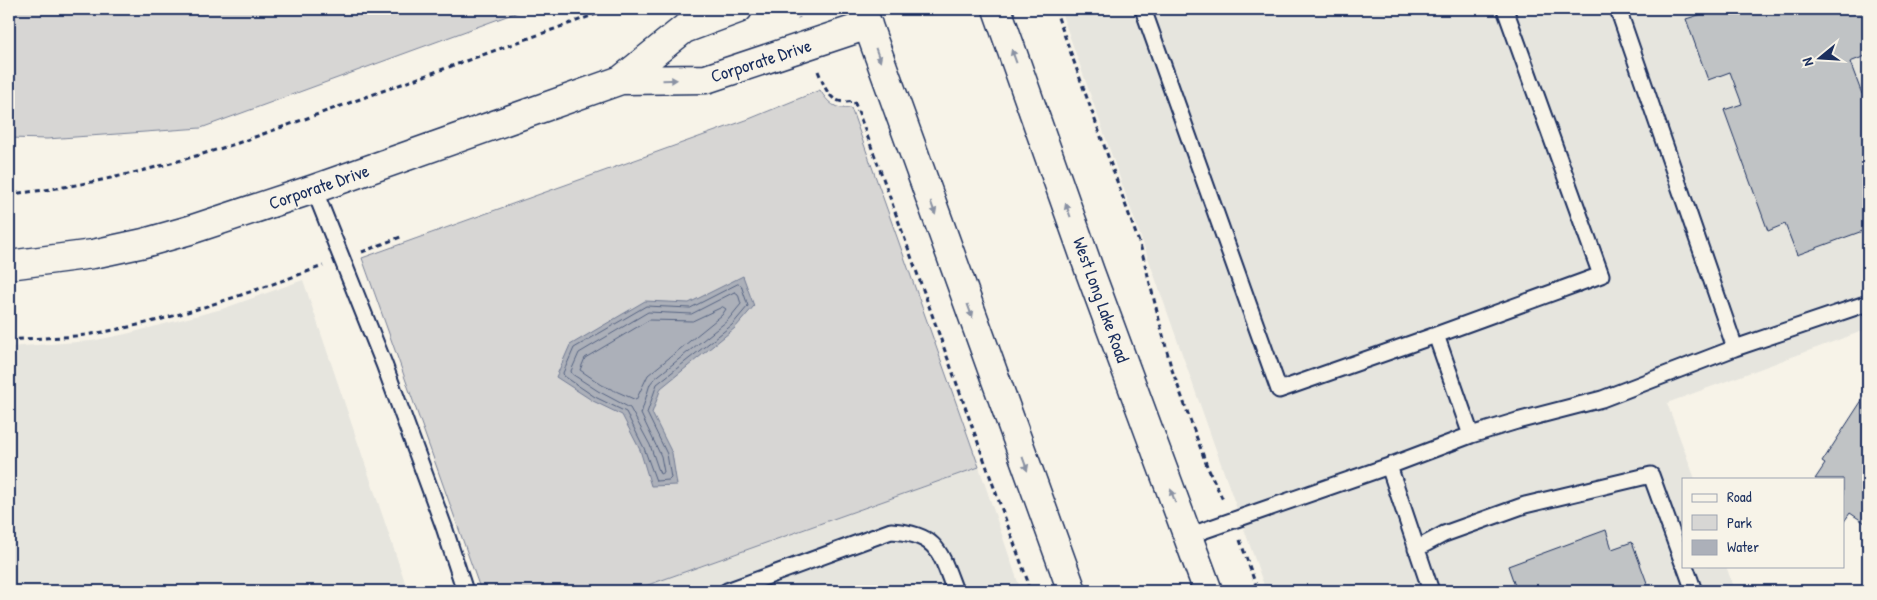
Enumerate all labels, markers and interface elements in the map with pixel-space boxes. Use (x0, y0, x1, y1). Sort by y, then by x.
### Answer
north arrow (1794, 32, 1844, 82)
street label: Corporate Drive (707, 33, 814, 89)
one-way arrow (875, 47, 882, 62)
one-way arrow (1010, 49, 1017, 64)
text: N (1797, 55, 1817, 69)
one-way arrow (662, 75, 678, 83)
street label: Corporate Drive (265, 158, 372, 215)
one-way arrow (930, 200, 937, 215)
one-way arrow (1064, 202, 1071, 217)
street label: West Long Lake Road (1067, 234, 1136, 366)
one-way arrow (966, 304, 974, 319)
one-way arrow (1021, 457, 1029, 472)
legend (1682, 478, 1844, 568)
text: Road (1727, 486, 1752, 507)
one-way arrow (1169, 488, 1177, 503)
text: Park (1727, 512, 1752, 533)
text: Water (1727, 536, 1759, 557)

